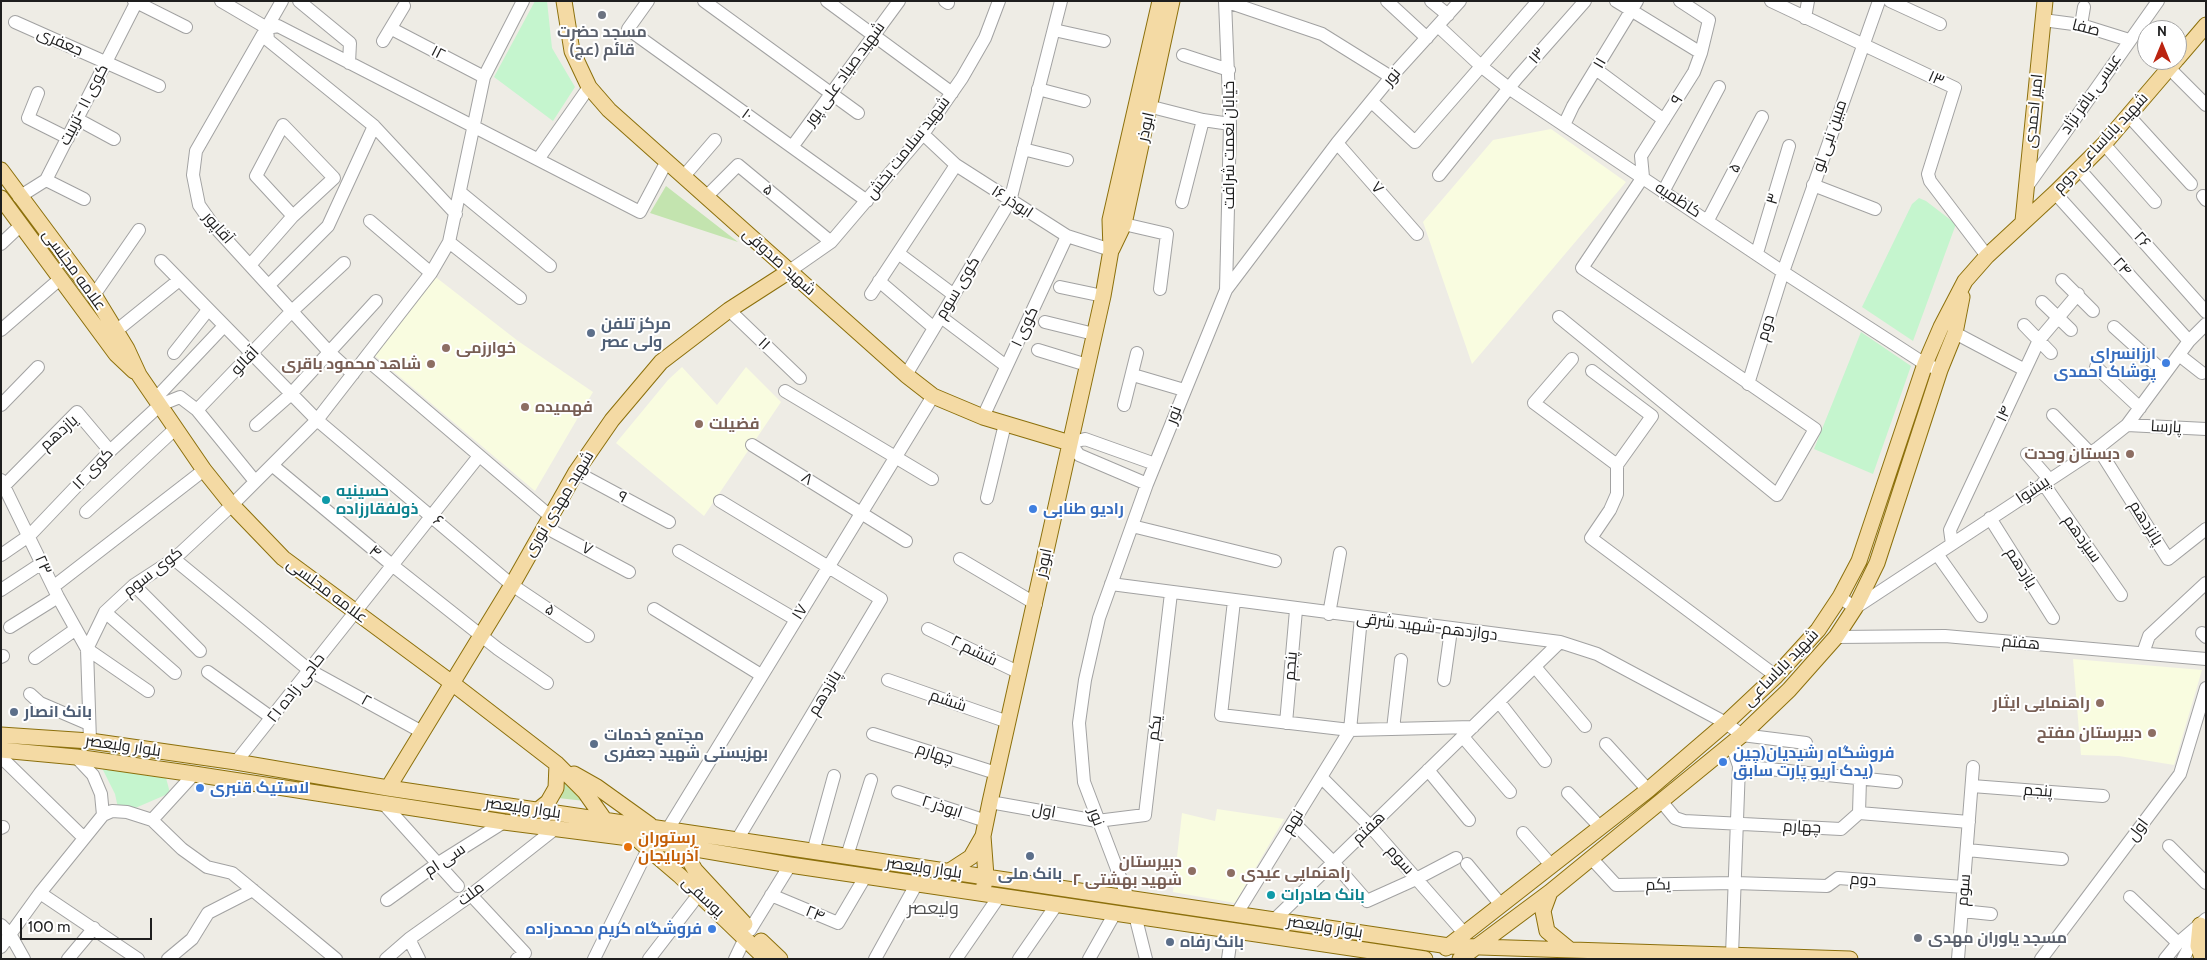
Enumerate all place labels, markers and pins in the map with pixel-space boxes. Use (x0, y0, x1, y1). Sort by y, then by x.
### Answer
marker: مسجد حضرت قائم (عج) (596, 9, 608, 21)
place label: مسجد حضرت قائم (عج) (557, 22, 647, 60)
place label: مرکز تلفن ولی عصر (601, 314, 671, 352)
marker: مرکز تلفن ولی عصر (585, 327, 597, 339)
place label: خوارزمی (456, 338, 516, 358)
marker: خوارزمی (440, 342, 452, 354)
place label: ارزانسرای پوشاک احمدی (2053, 344, 2156, 382)
place label: شاهد محمود باقری (281, 354, 421, 374)
marker: ارزانسرای پوشاک احمدی (2160, 357, 2172, 369)
marker: شاهد محمود باقری (425, 358, 437, 370)
place label: فهمیده (535, 397, 593, 417)
marker: فهمیده (519, 401, 531, 413)
place label: فضیلت (709, 414, 760, 434)
marker: فضیلت (693, 418, 705, 430)
place label: دبستان وحدت (2024, 444, 2120, 464)
marker: دبستان وحدت (2124, 448, 2136, 460)
place label: حسینیه ذولفقارزاده (336, 481, 418, 519)
marker: حسینیه ذولفقارزاده (320, 494, 332, 506)
place label: رادیو طنابی (1043, 499, 1124, 519)
marker: رادیو طنابی (1027, 503, 1039, 515)
place label: راهنمایی ایثار (1992, 693, 2090, 713)
marker: راهنمایی ایثار (2094, 697, 2106, 709)
place label: بانک انصار (24, 702, 92, 722)
marker: بانک انصار (8, 706, 20, 718)
place label: دبیرستان مفتح (2037, 723, 2142, 743)
place label: مجتمع خدمات بهزیستی شهید جعفری (604, 725, 768, 763)
marker: دبیرستان مفتح (2146, 727, 2158, 739)
marker: مجتمع خدمات بهزیستی شهید جعفری (588, 738, 600, 750)
place label: فروشگاه رشیدیان(چین یدک آریو پارت سابق) (1733, 743, 1894, 781)
marker: فروشگاه رشیدیان(چین یدک آریو پارت سابق) (1717, 756, 1729, 768)
place label: لاستیک قنبری (210, 778, 309, 798)
marker: لاستیک قنبری (194, 782, 206, 794)
place label: رستوران آذربایجان (638, 828, 699, 866)
marker: رستوران آذربایجان (622, 841, 634, 853)
marker: بانک ملی (1024, 850, 1036, 862)
place label: دبیرستان شهید بهشتی ۲ (1072, 852, 1182, 890)
place label: راهنمایی عیدی (1241, 863, 1350, 883)
place label: بانک ملی (998, 864, 1062, 884)
marker: دبیرستان شهید بهشتی ۲ (1186, 865, 1198, 877)
marker: راهنمایی عیدی (1225, 867, 1237, 879)
place label: بانک صادرات (1281, 885, 1365, 905)
marker: بانک صادرات (1265, 889, 1277, 901)
place label: فروشگاه کریم محمدزاده (525, 919, 702, 939)
marker: فروشگاه کریم محمدزاده (706, 923, 718, 935)
place label: مسجد یاوران مهدی (1928, 928, 2067, 948)
place label: بانک رفاه (1180, 932, 1244, 952)
marker: مسجد یاوران مهدی (1912, 932, 1924, 944)
marker: بانک رفاه (1164, 936, 1176, 948)

